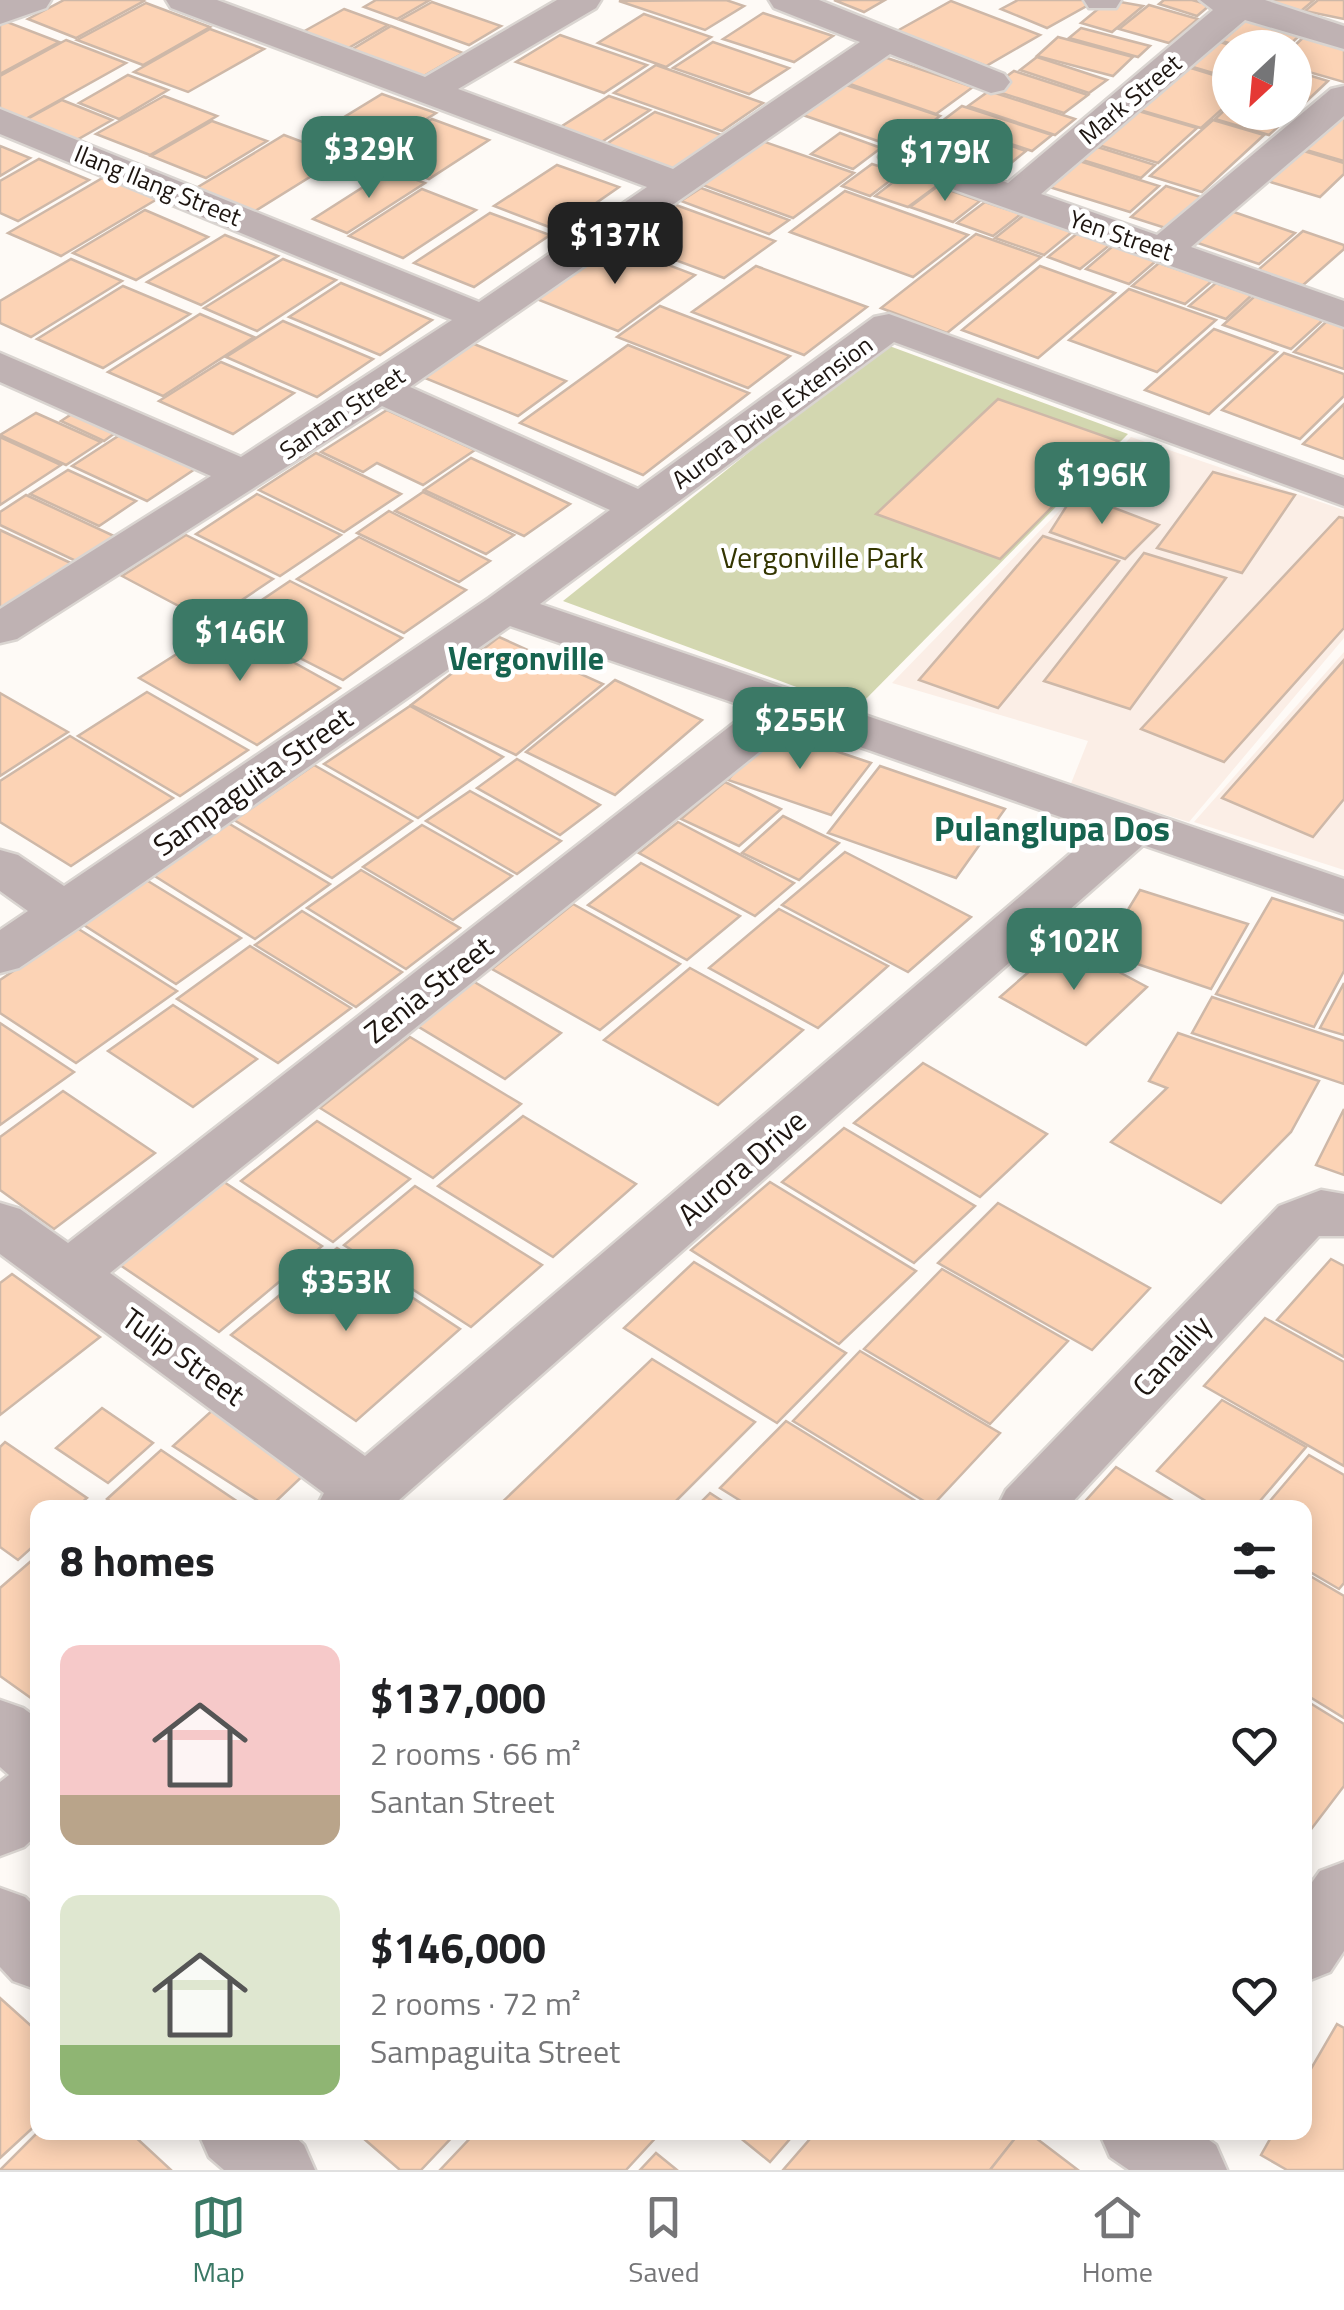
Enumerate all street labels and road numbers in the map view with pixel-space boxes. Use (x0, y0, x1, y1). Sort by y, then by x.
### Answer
street label: Mark Street (1070, 44, 1190, 153)
street label: Ilang Ilang Street (69, 134, 247, 236)
street label: Yen Street (1064, 200, 1178, 271)
street label: Aurora Drive Extension (664, 326, 880, 498)
street label: Santan Street (272, 357, 413, 469)
street label: Sampaguita Street (143, 695, 362, 867)
street label: Zenia Street (354, 924, 503, 1054)
street label: Aurora Drive (667, 1098, 816, 1236)
street label: Tulip Street (112, 1296, 255, 1417)
street label: Canalily (1121, 1304, 1221, 1407)

